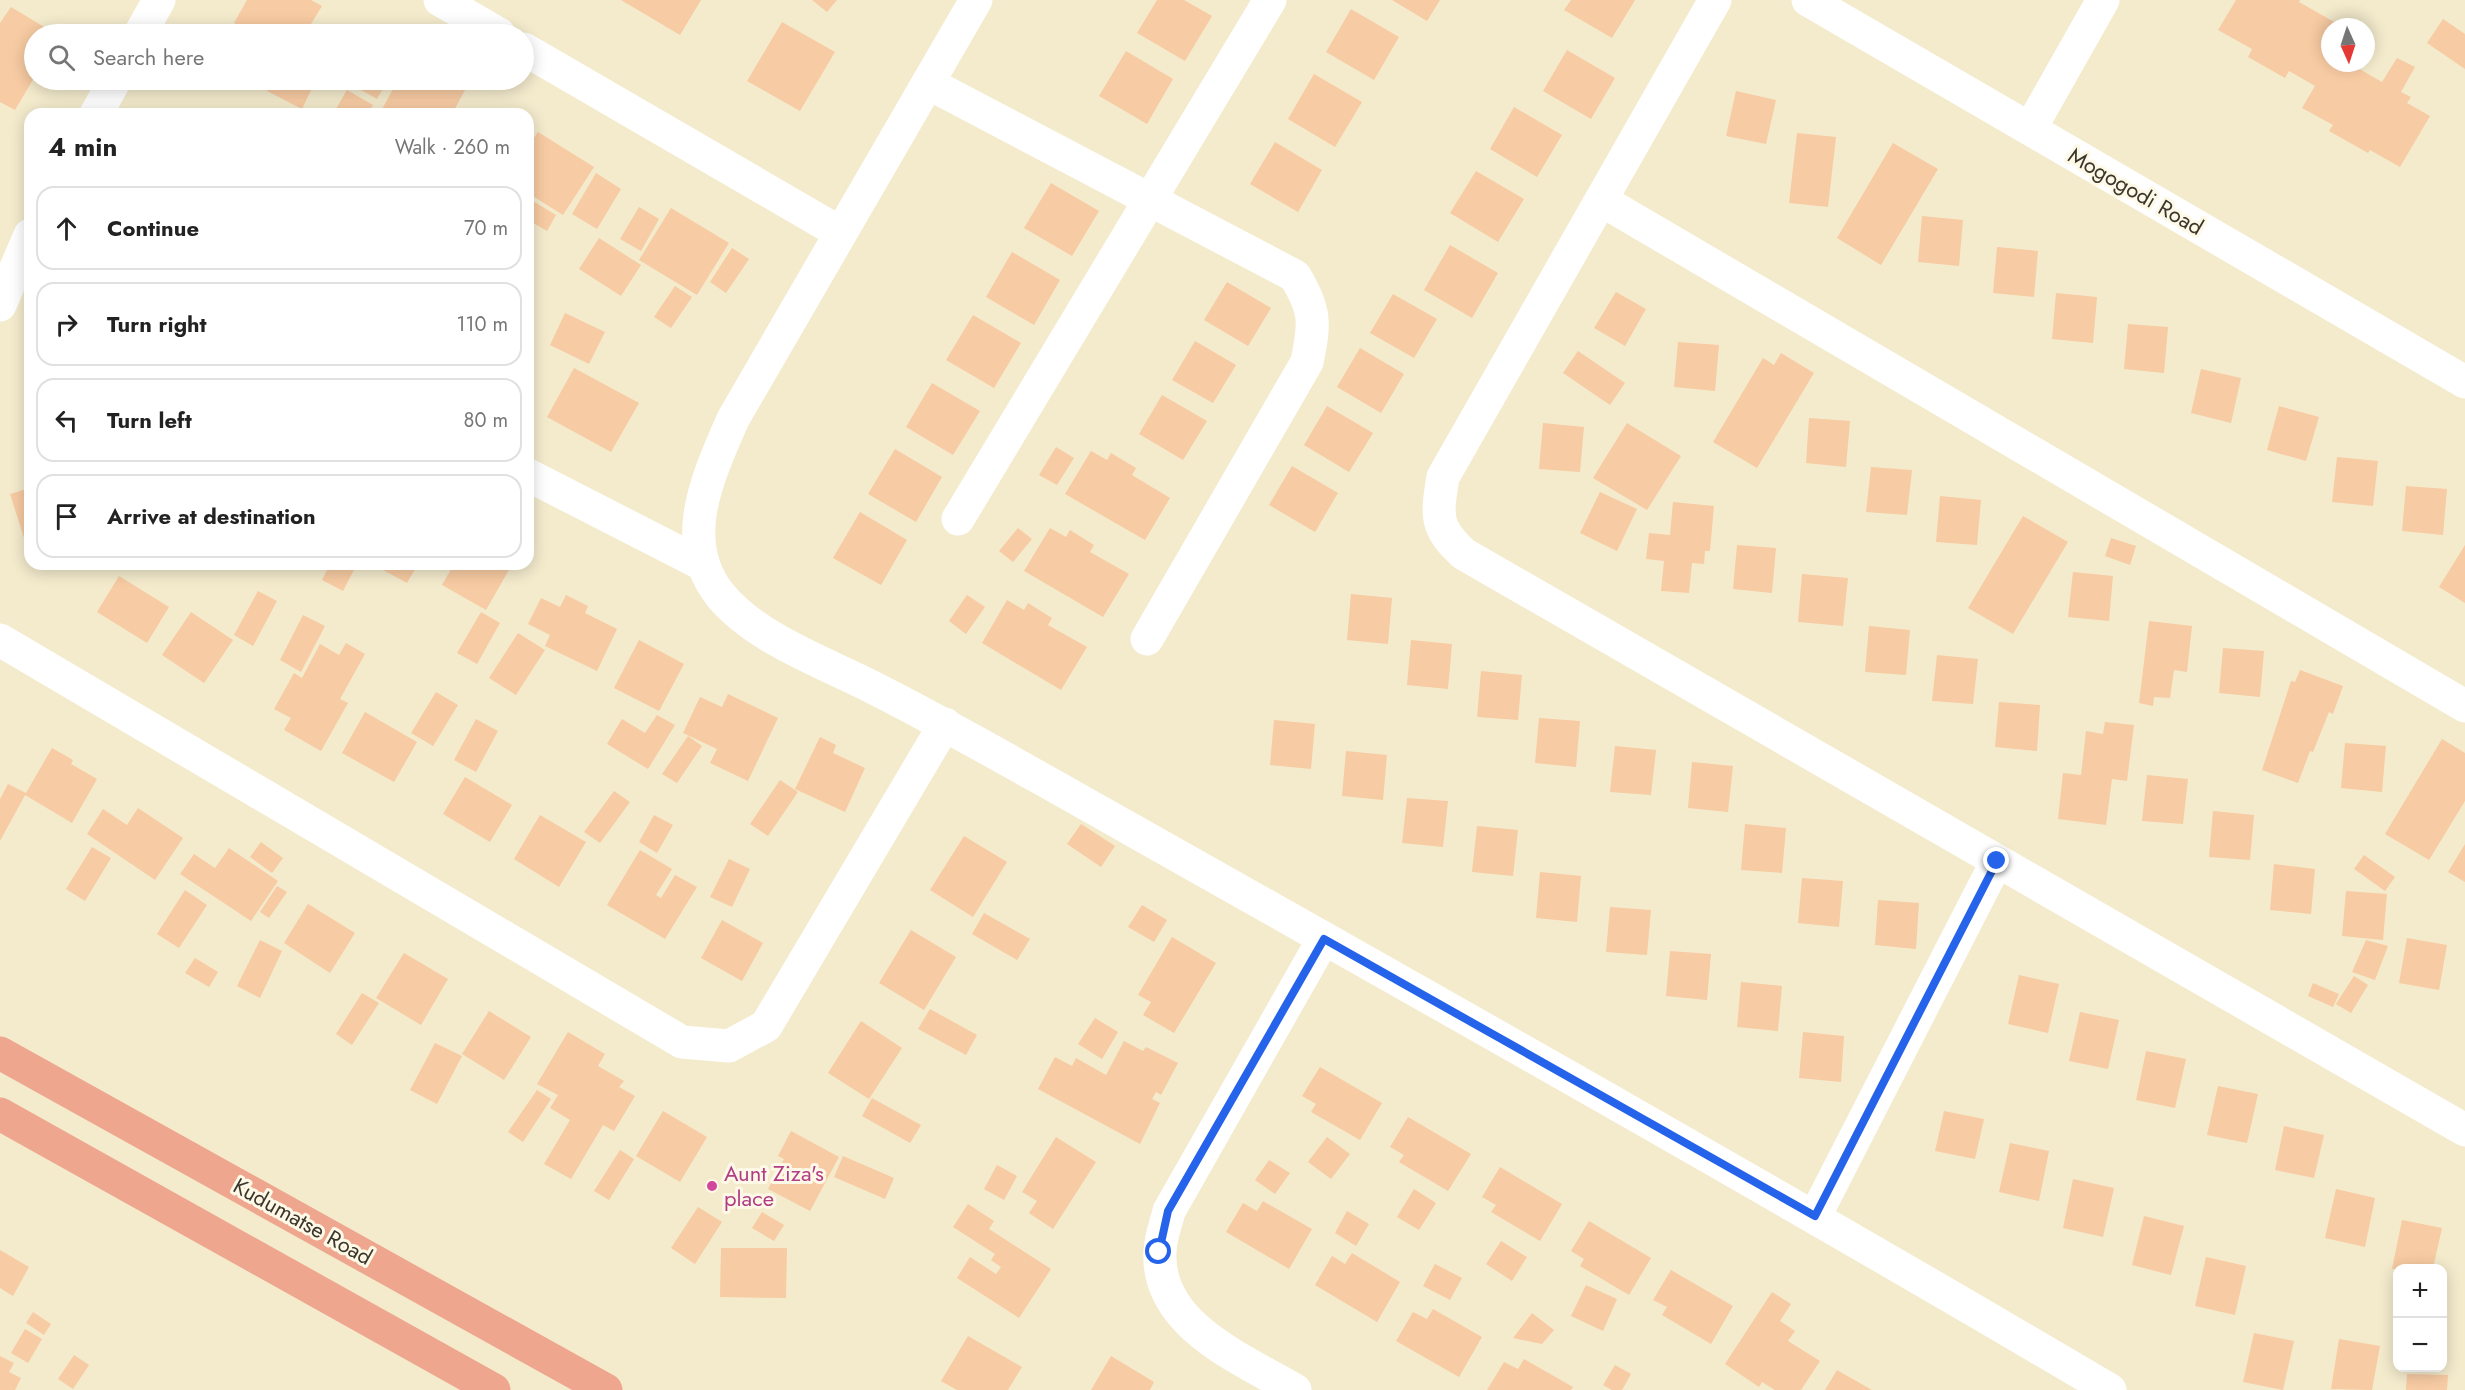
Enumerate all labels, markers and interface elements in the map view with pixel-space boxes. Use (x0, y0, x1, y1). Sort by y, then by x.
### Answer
north arrow (2321, 18, 2375, 72)
search box (24, 24, 534, 90)
icon: search (45, 41, 78, 74)
text: Search here (93, 41, 204, 73)
text: 4 min (48, 128, 117, 166)
text: Walk · 260 m (395, 133, 510, 162)
street label: Mogogodi Road (2063, 139, 2209, 243)
icon: ahead (50, 212, 83, 245)
text: Continue (107, 212, 199, 244)
text: 70 m (464, 214, 508, 243)
icon: right (50, 308, 83, 341)
text: Turn right (107, 308, 207, 340)
text: 110 m (456, 310, 508, 339)
icon: left (50, 404, 83, 437)
text: Turn left (107, 404, 192, 436)
text: 80 m (463, 406, 508, 435)
icon: arrive (50, 500, 83, 533)
text: Arrive at destination (107, 500, 316, 532)
route end (1983, 847, 2009, 873)
place label: Aunt Ziza's place (724, 1157, 824, 1214)
street label: Kudumatse Road (228, 1170, 378, 1272)
marker: Aunt Ziza's place (705, 1179, 719, 1193)
route start (1145, 1238, 1171, 1264)
map controls (2393, 1264, 2447, 1372)
button: + (2393, 1264, 2447, 1318)
button: − (2393, 1318, 2447, 1372)

